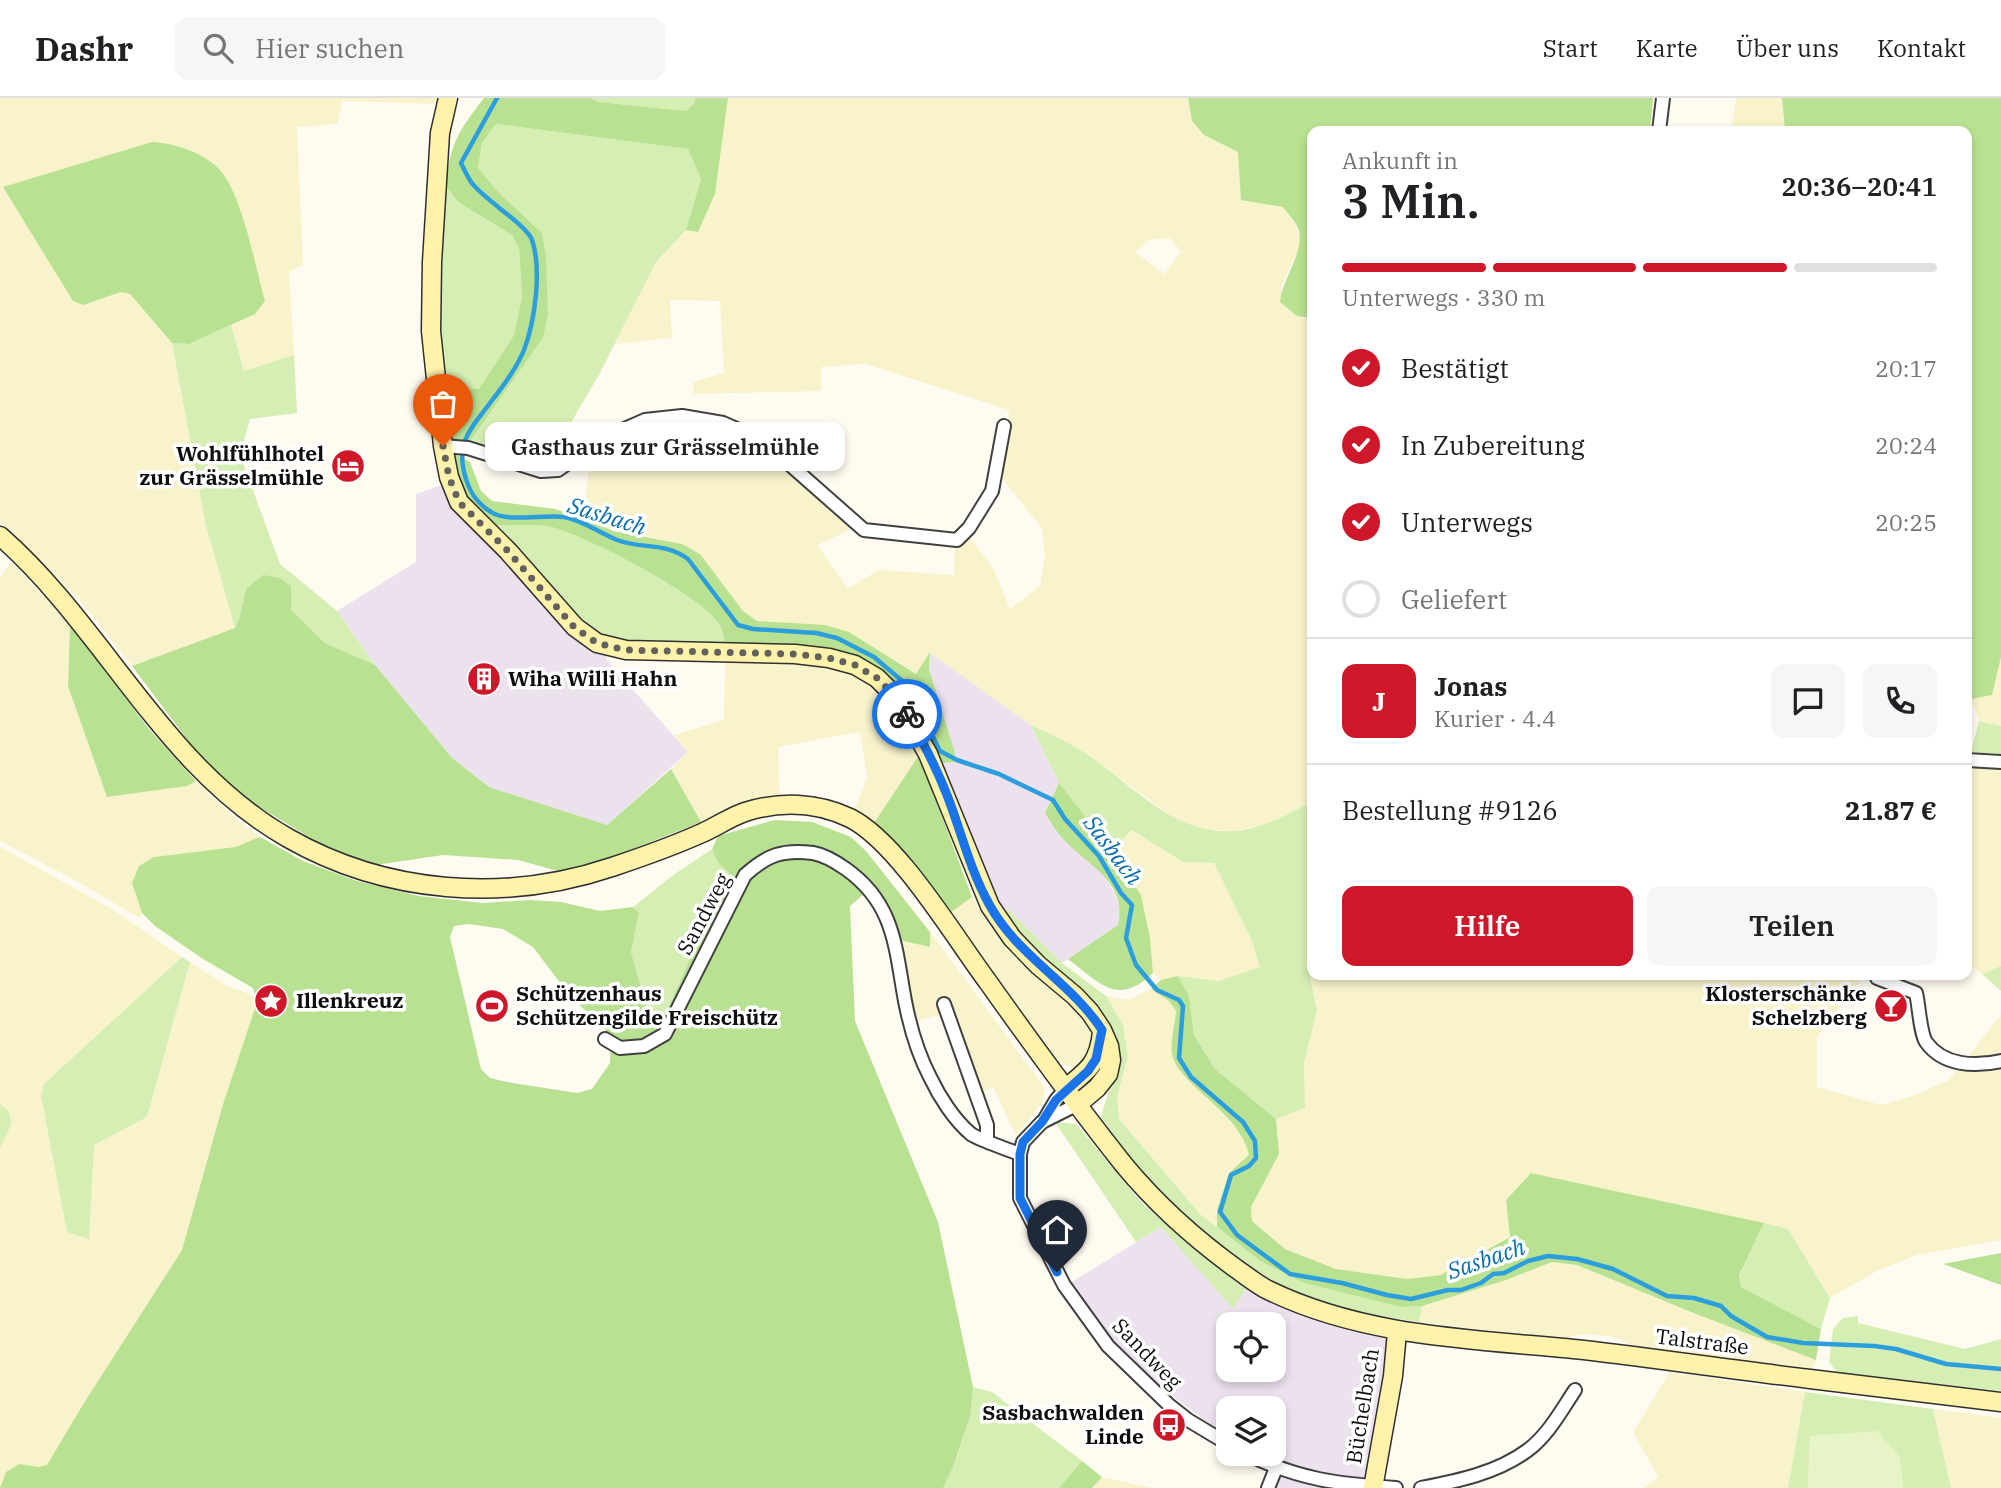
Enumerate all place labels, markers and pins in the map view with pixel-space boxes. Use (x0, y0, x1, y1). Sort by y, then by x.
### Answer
pin (413, 374, 473, 446)
callout: Gasthaus zur Grässelmühle (485, 422, 846, 470)
place label: Wohlfühlhotel zur Grässelmühle (139, 439, 324, 491)
hotel icon: Wohlfühlhotel zur Grässelmühle (329, 447, 367, 485)
building icon: Wiha Willi Hahn (465, 660, 503, 698)
place label: Wiha Willi Hahn (508, 664, 677, 692)
place label: Schützenhaus Schützengilde Freischütz (516, 979, 778, 1031)
place label: Klosterschänke Schelzberg (1705, 979, 1868, 1031)
place icon: Illenkreuz (252, 982, 290, 1020)
place label: Illenkreuz (296, 986, 403, 1014)
sports icon: Schützenhaus Schützengilde Freischütz (473, 987, 511, 1025)
bar icon: Klosterschänke Schelzberg (1872, 987, 1910, 1025)
pin (1027, 1200, 1087, 1272)
place label: Sasbachwalden Linde (982, 1398, 1144, 1450)
bus stop icon: Sasbachwalden Linde (1150, 1406, 1188, 1444)

